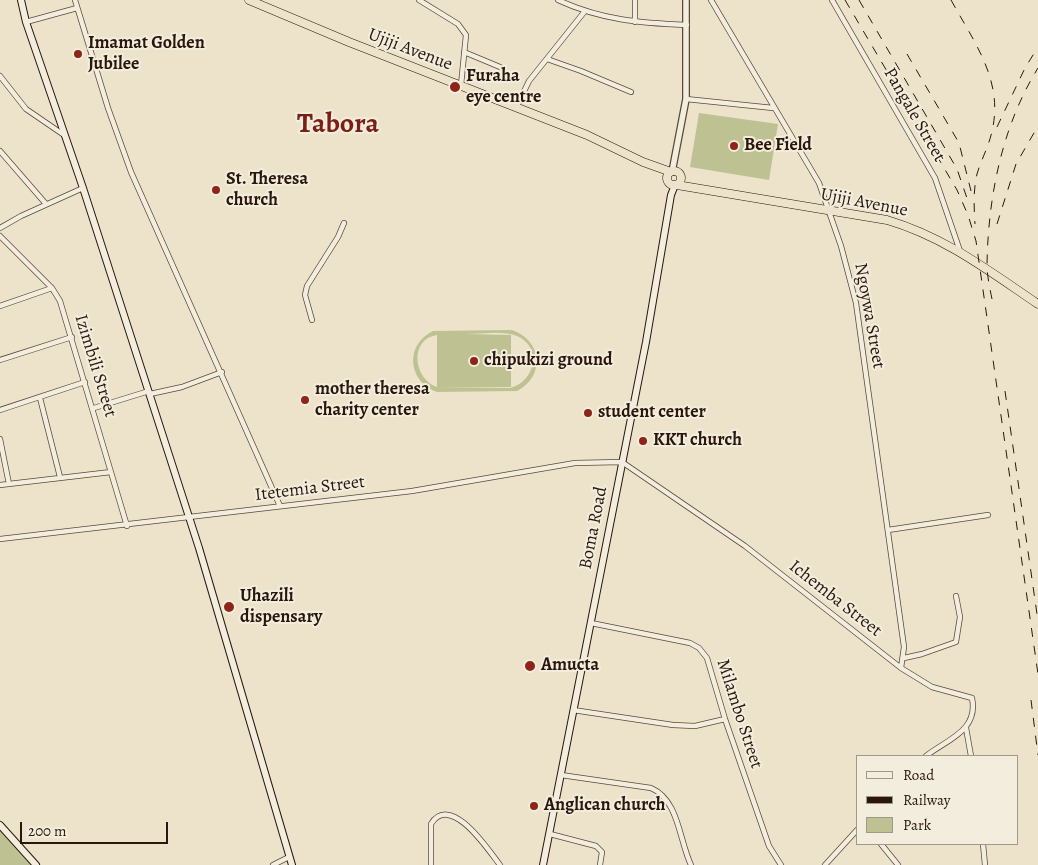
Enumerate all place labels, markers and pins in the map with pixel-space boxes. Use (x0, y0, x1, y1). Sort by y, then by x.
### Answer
place label: Imamat Golden Jubilee (88, 33, 205, 76)
marker: Imamat Golden Jubilee (72, 48, 84, 60)
place label: Furaha eye centre (466, 66, 541, 108)
marker: Furaha eye centre (448, 80, 462, 94)
place label: Bee Field (744, 135, 812, 157)
marker: Bee Field (728, 140, 740, 152)
place label: St. Theresa church (226, 169, 308, 212)
marker: St. Theresa church (210, 184, 222, 196)
place label: chipukizi ground (484, 350, 613, 372)
marker: chipukizi ground (468, 355, 480, 367)
place label: mother theresa charity center (315, 379, 430, 422)
marker: mother theresa charity center (299, 394, 311, 406)
place label: student center (598, 402, 706, 424)
marker: student center (582, 407, 594, 419)
place label: KKT church (653, 430, 742, 452)
marker: KKT church (637, 435, 649, 447)
place label: Uhazili dispensary (240, 586, 322, 628)
marker: Uhazili dispensary (222, 600, 236, 614)
place label: Amucta (541, 655, 599, 677)
marker: Amucta (523, 659, 537, 673)
place label: Anglican church (544, 795, 666, 817)
marker: Anglican church (528, 800, 540, 812)

